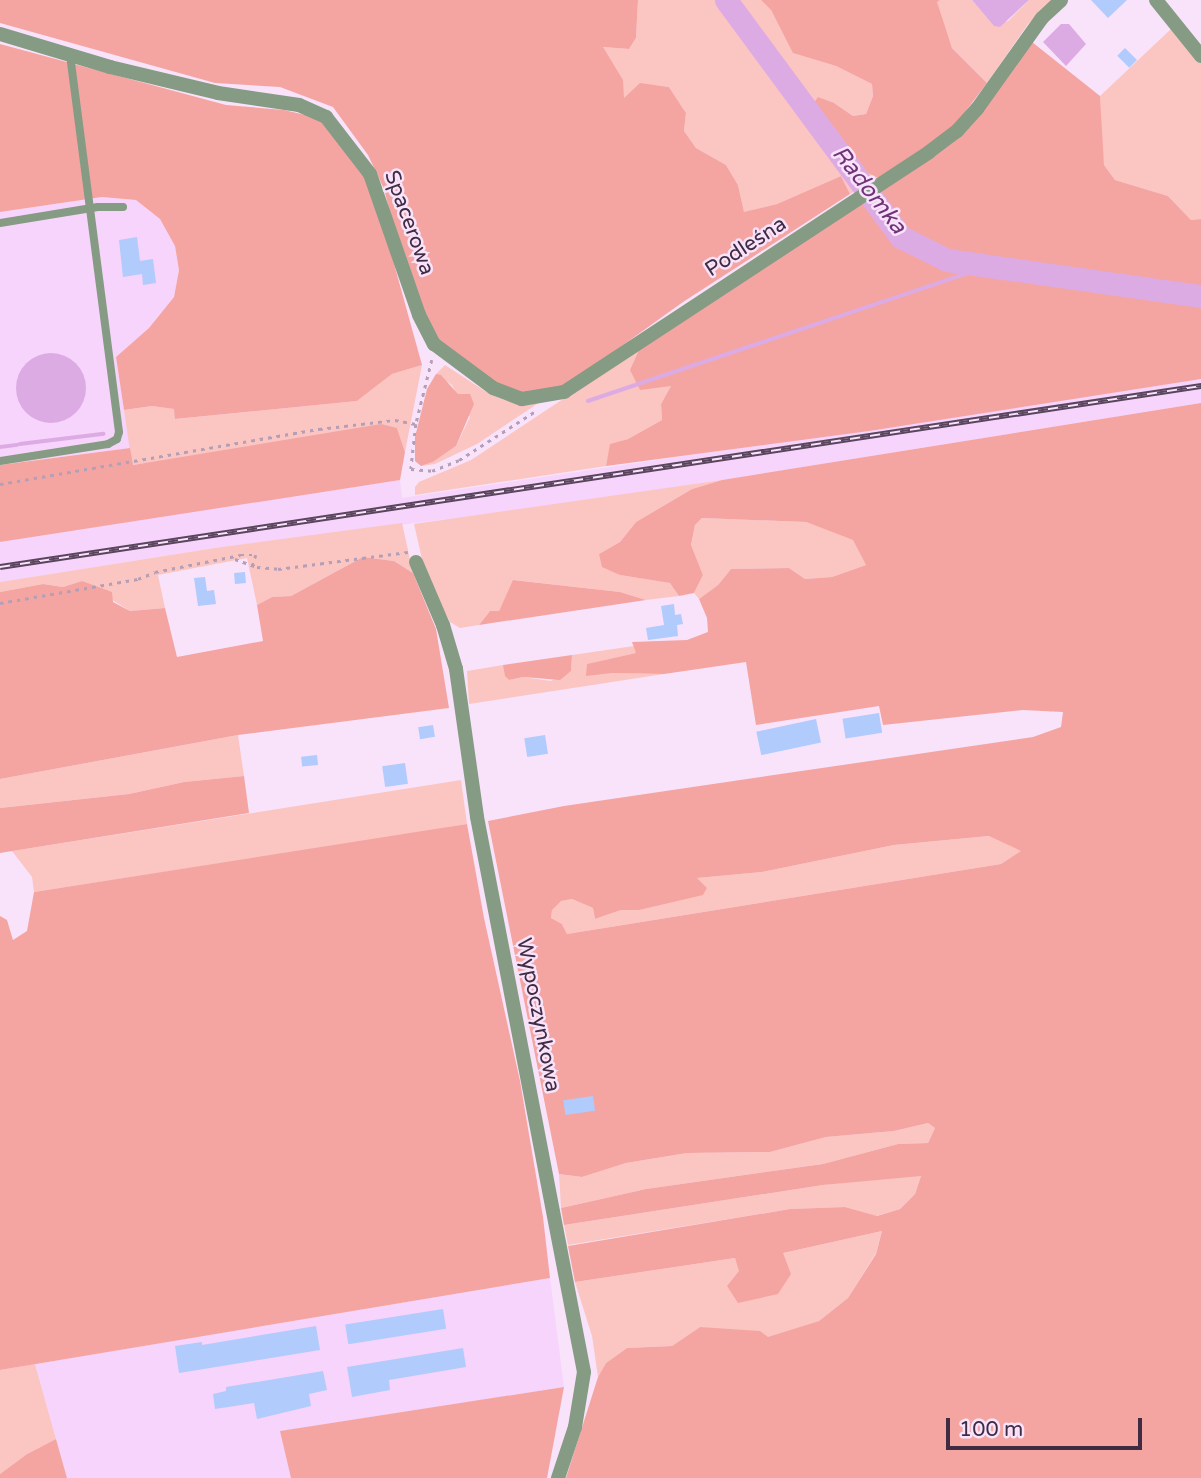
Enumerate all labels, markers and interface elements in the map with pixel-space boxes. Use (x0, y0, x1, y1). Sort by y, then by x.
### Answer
water label: Radomka (826, 140, 912, 240)
street label: Spacerowa (378, 167, 440, 279)
street label: Podleśna (701, 211, 791, 283)
street label: Wypoczynkowa (511, 936, 565, 1094)
scale bar (949, 1404, 1145, 1448)
text: 100 m (959, 1417, 1023, 1442)

